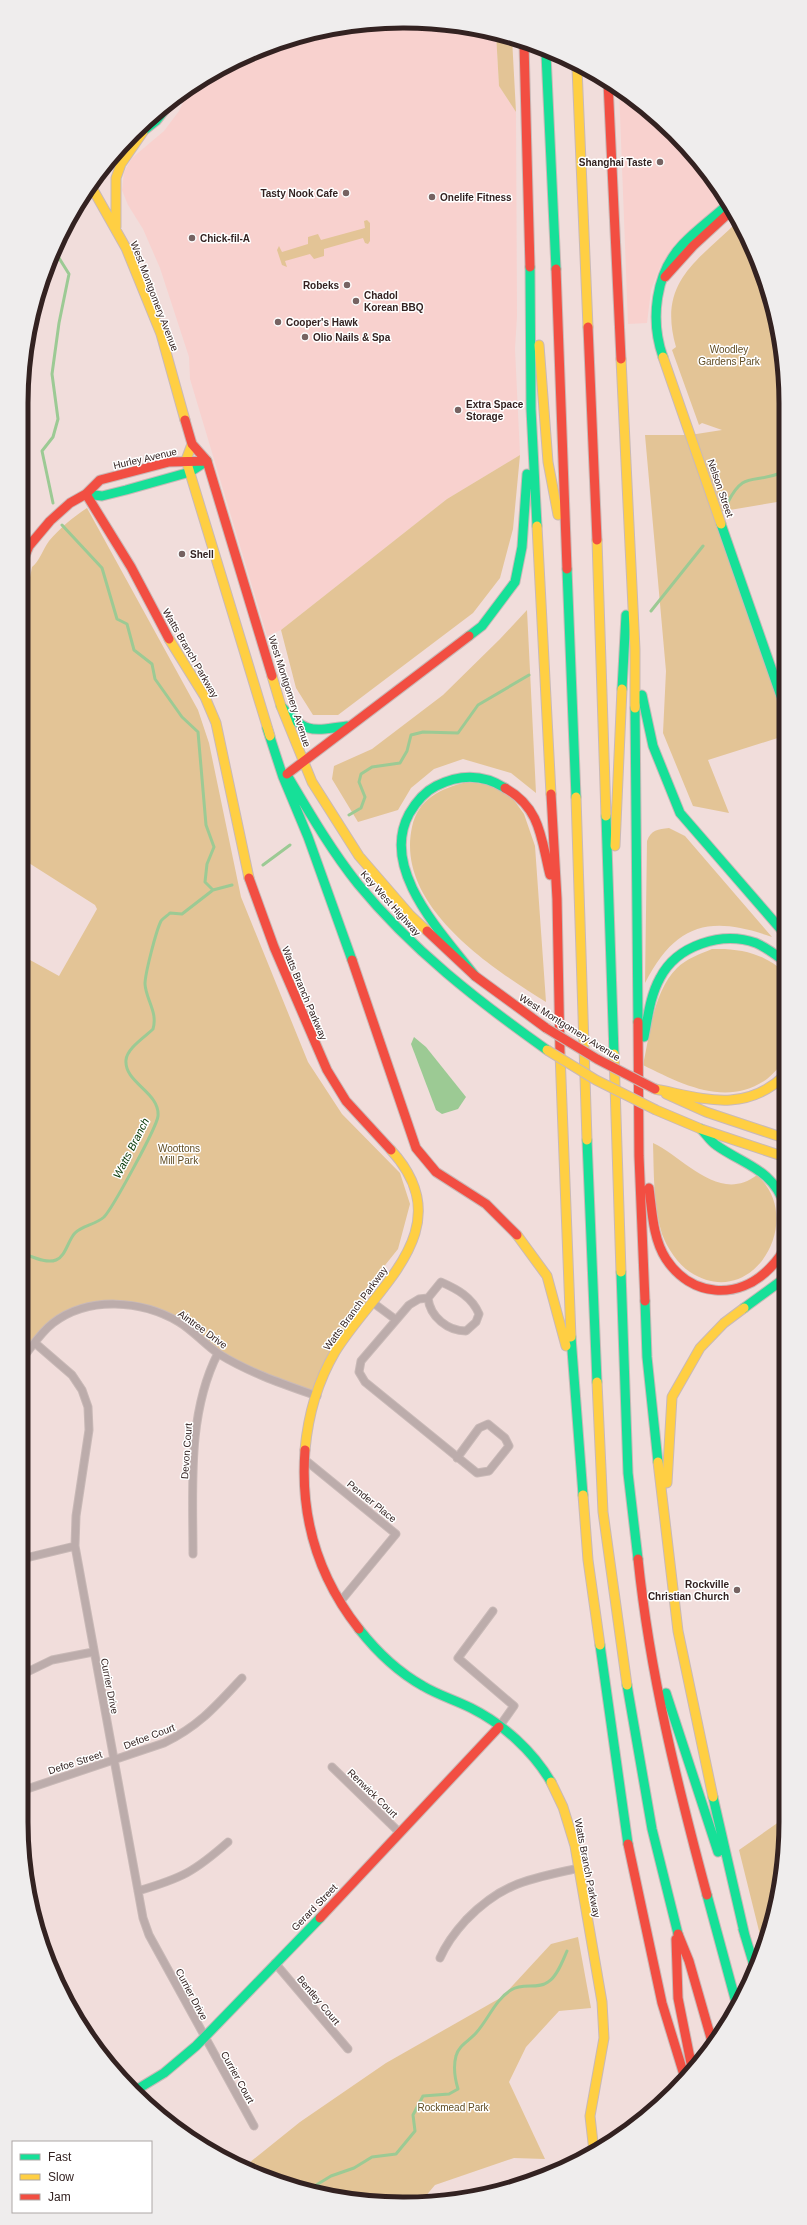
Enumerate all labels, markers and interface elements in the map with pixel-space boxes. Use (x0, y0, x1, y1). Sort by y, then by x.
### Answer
place label: Shanghai Taste (579, 157, 652, 168)
marker: Shanghai Taste (655, 157, 665, 167)
place label: Tasty Nook Cafe (260, 188, 338, 199)
marker: Tasty Nook Cafe (341, 188, 351, 198)
marker: Onelife Fitness (427, 192, 437, 202)
place label: Onelife Fitness (440, 192, 512, 203)
marker: Chick-fil-A (187, 233, 197, 243)
place label: Chick-fil-A (200, 233, 250, 244)
street label: West Montgomery Avenue (128, 240, 181, 353)
place label: Robeks (303, 280, 339, 291)
marker: Robeks (342, 280, 352, 290)
place label: Chadol Korean BBQ (364, 290, 424, 313)
marker: Chadol Korean BBQ (351, 296, 361, 306)
marker: Cooper's Hawk (273, 317, 283, 327)
place label: Cooper's Hawk (286, 317, 358, 328)
marker: Olio Nails & Spa (300, 332, 310, 342)
place label: Olio Nails & Spa (313, 332, 391, 343)
park label: Woodley Gardens Park (698, 344, 761, 367)
place label: Extra Space Storage (466, 399, 524, 422)
marker: Extra Space Storage (453, 405, 463, 415)
street label: Hurley Avenue (112, 446, 178, 471)
street label: Nelson Street (705, 458, 736, 519)
marker: Shell (177, 549, 187, 559)
place label: Shell (190, 549, 214, 560)
street label: Watts Branch Parkway (161, 607, 221, 700)
street label: West Montgomery Avenue (266, 634, 313, 749)
street label: Key West Highway (359, 869, 423, 938)
street label: Watts Branch Parkway (280, 945, 329, 1042)
street label: West Montgomery Avenue (517, 992, 623, 1063)
water label: Watts Branch (111, 1116, 151, 1180)
park label: Woottons Mill Park (158, 1143, 200, 1166)
street label: Watts Branch Parkway (321, 1264, 389, 1352)
street label: Aintree Drive (176, 1308, 230, 1351)
street label: Devon Court (179, 1422, 194, 1479)
street label: Pender Place (345, 1478, 399, 1525)
place label: Rockville Christian Church (648, 1579, 729, 1602)
marker: Rockville Christian Church (732, 1585, 742, 1595)
street label: Currier Drive (99, 1657, 120, 1715)
street label: Defoe Court (122, 1722, 177, 1751)
street label: Defoe Street (47, 1749, 104, 1776)
street label: Renwick Court (345, 1767, 400, 1820)
street label: Watts Branch Parkway (572, 1818, 603, 1919)
street label: Gerard Street (289, 1882, 340, 1933)
street label: Currier Drive (173, 1967, 210, 2022)
street label: Bentley Court (295, 1974, 342, 2027)
street label: Currier Court (219, 2049, 256, 2105)
park label: Rockmead Park (417, 2102, 490, 2113)
legend (12, 2141, 152, 2213)
text: Fast (48, 2150, 72, 2164)
text: Slow (48, 2170, 74, 2184)
text: Jam (48, 2190, 71, 2204)

